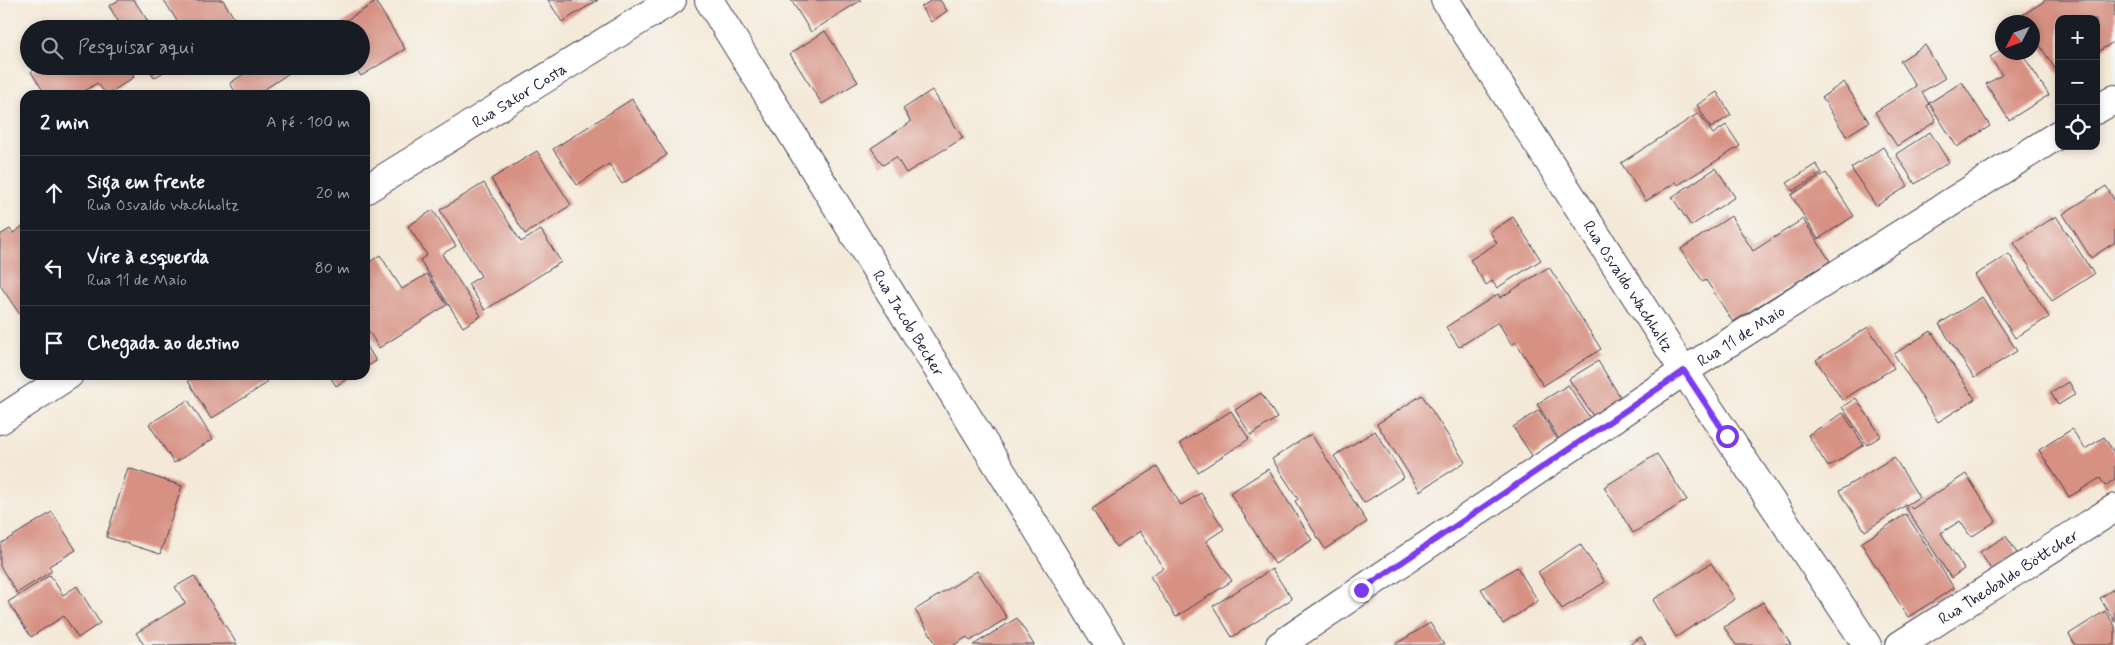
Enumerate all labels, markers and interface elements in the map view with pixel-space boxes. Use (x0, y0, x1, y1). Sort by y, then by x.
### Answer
north arrow (1995, 15, 2040, 60)
map controls (2055, 15, 2100, 150)
button: + (2055, 15, 2100, 60)
search box (20, 20, 370, 75)
icon: search (38, 34, 66, 62)
text: Pesquisar aqui (78, 35, 194, 60)
street label: Rua Sator Costa (468, 59, 571, 133)
button: − (2055, 60, 2100, 105)
button: locate (2055, 105, 2100, 150)
text: 2 min (40, 109, 89, 137)
text: A pé · 100 m (266, 112, 350, 133)
text: Siga em frente (87, 170, 205, 195)
icon: ahead (40, 179, 68, 207)
text: 20 m (316, 183, 350, 204)
text: Rua Osvaldo Wachholtz (87, 195, 239, 216)
street label: Rua Osvaldo Wachholtz (1578, 217, 1678, 356)
text: Vire à esquerda (87, 245, 209, 270)
icon: left (40, 254, 68, 282)
text: 80 m (315, 258, 350, 279)
street label: Rua Jacob Becker (867, 267, 949, 381)
text: Rua 11 de Maio (87, 270, 187, 291)
street label: Rua 11 de Maio (1693, 301, 1789, 372)
icon: arrive (40, 329, 68, 357)
text: Chegada ao destino (87, 331, 239, 356)
route start (1716, 425, 1739, 448)
street label: Rua Theobaldo Böttcher (1935, 525, 2083, 630)
route end (1350, 579, 1373, 602)

